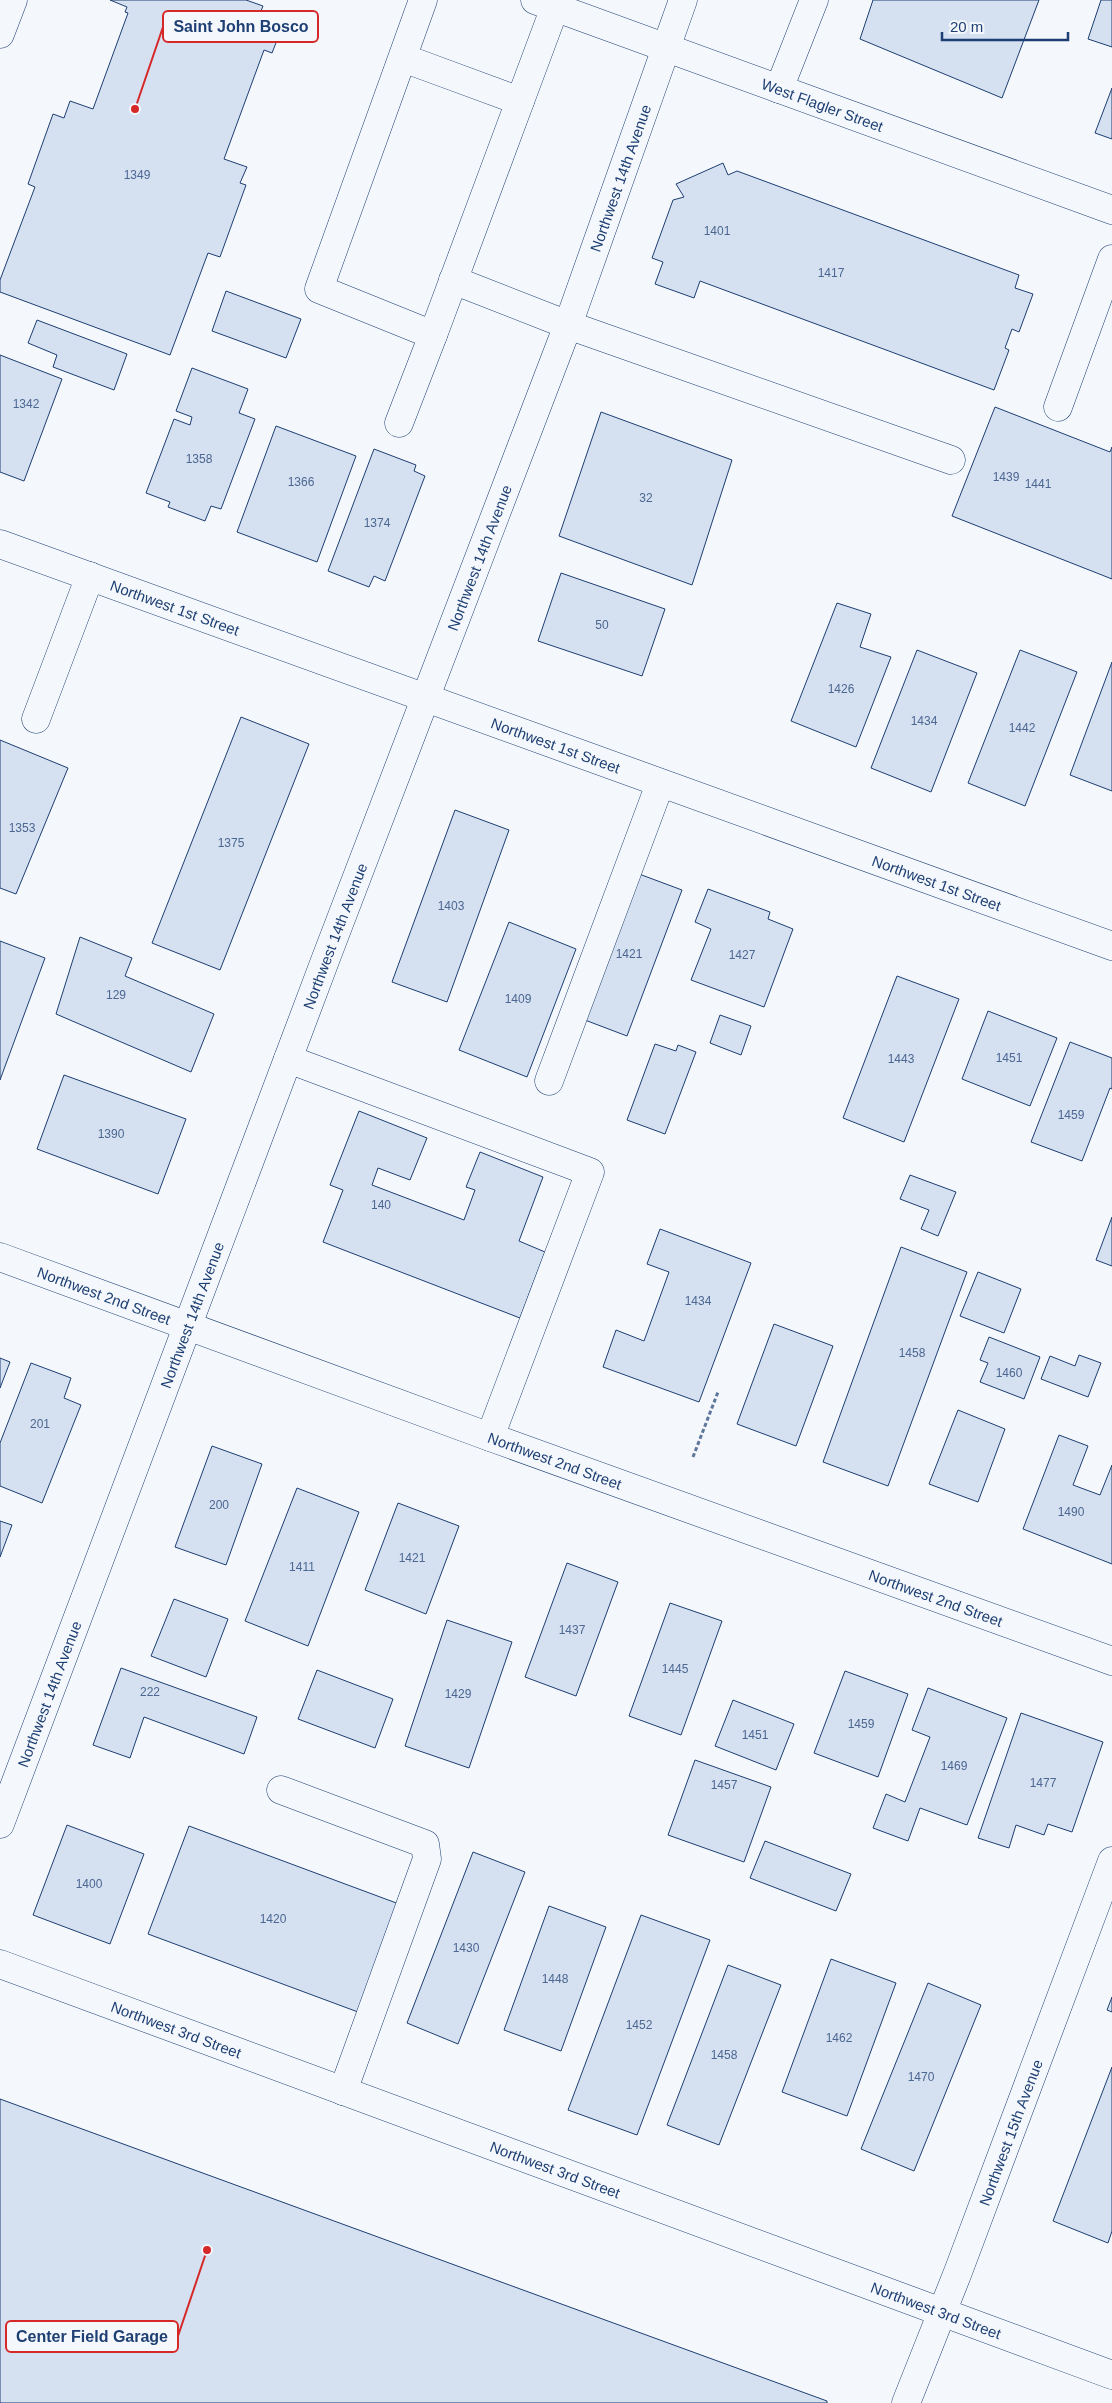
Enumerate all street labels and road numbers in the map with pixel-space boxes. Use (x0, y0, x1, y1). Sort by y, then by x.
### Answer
street label: West Flagler Street (759, 75, 886, 135)
street label: Northwest 14th Avenue (586, 102, 654, 254)
street label: Northwest 14th Avenue (443, 482, 515, 633)
street label: Northwest 1st Street (108, 576, 243, 639)
street label: Northwest 1st Street (489, 714, 623, 776)
street label: Northwest 1st Street (870, 852, 1004, 914)
street label: Northwest 14th Avenue (299, 861, 370, 1011)
street label: Northwest 14th Avenue (156, 1239, 227, 1390)
street label: Northwest 2nd Street (35, 1263, 174, 1328)
street label: Northwest 2nd Street (486, 1428, 625, 1493)
street label: Northwest 2nd Street (867, 1566, 1006, 1630)
street label: Northwest 14th Avenue (14, 1618, 84, 1769)
street label: Northwest 3rd Street (109, 1997, 245, 2061)
street label: Northwest 15th Avenue (975, 2057, 1045, 2208)
street label: Northwest 3rd Street (488, 2137, 624, 2201)
street label: Northwest 3rd Street (869, 2278, 1004, 2342)

